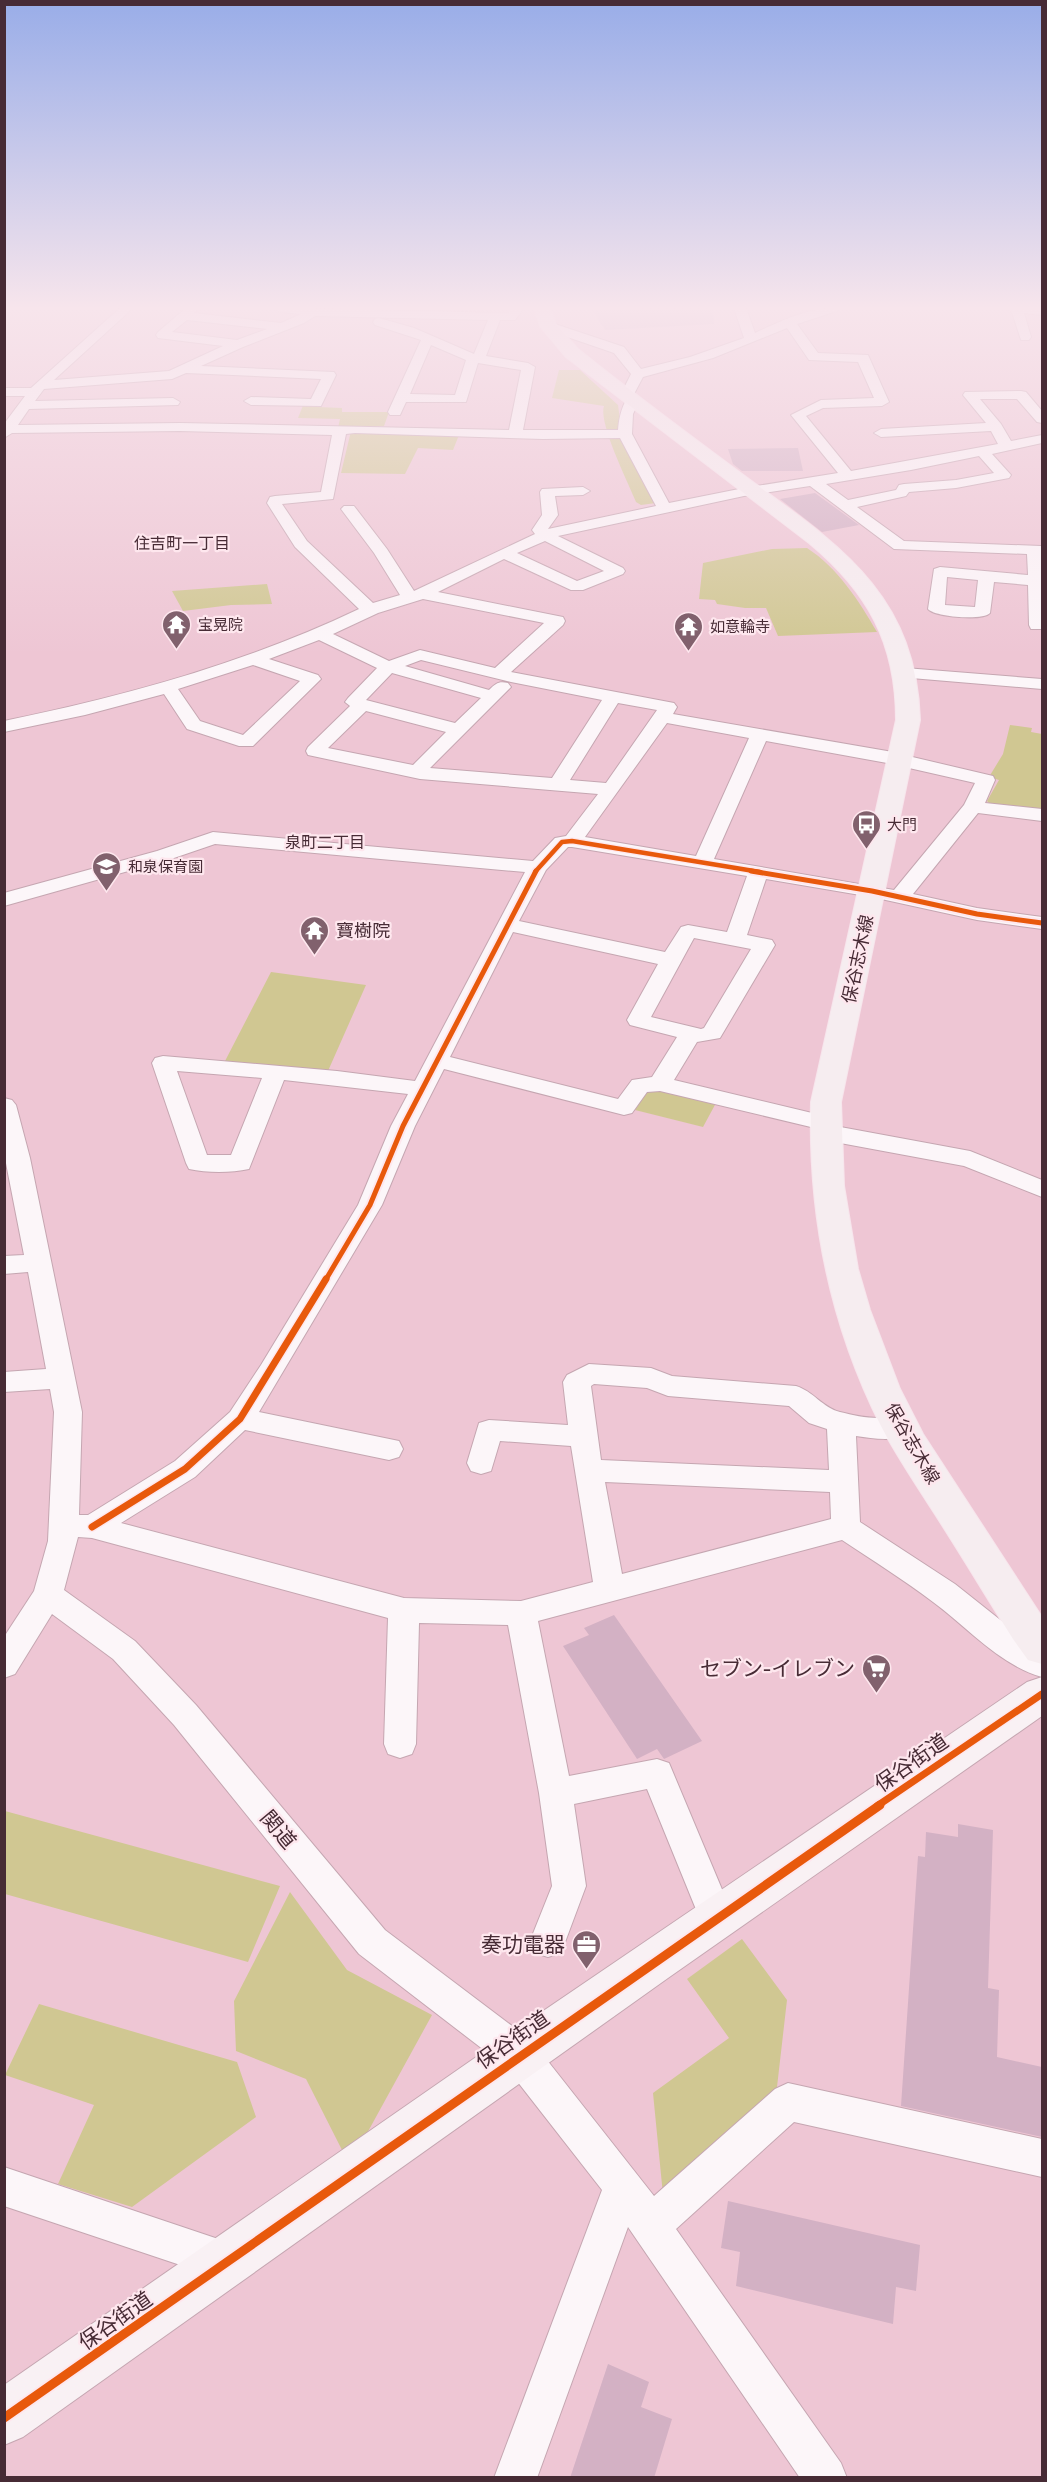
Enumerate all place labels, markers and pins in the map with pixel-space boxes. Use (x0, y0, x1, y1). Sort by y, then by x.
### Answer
temple icon: 宝晃院 (161, 608, 193, 650)
temple icon: 如意輪寺 (673, 610, 705, 652)
place label: 宝晃院 (198, 615, 243, 633)
place label: 如意輪寺 (710, 617, 770, 635)
bus stop icon: 大門 (850, 808, 882, 850)
place label: 大門 (887, 815, 917, 833)
school or university icon: 和泉保育園 (91, 850, 123, 892)
place label: 和泉保育園 (128, 857, 203, 875)
temple icon: 寶樹院 (299, 914, 331, 956)
place label: 寶樹院 (336, 919, 390, 941)
supermarket icon: セブン-イレブン (860, 1652, 892, 1694)
place label: セブン-イレブン (700, 1655, 855, 1681)
office icon: 奏功電器 (570, 1928, 602, 1970)
place label: 奏功電器 (481, 1931, 565, 1957)

